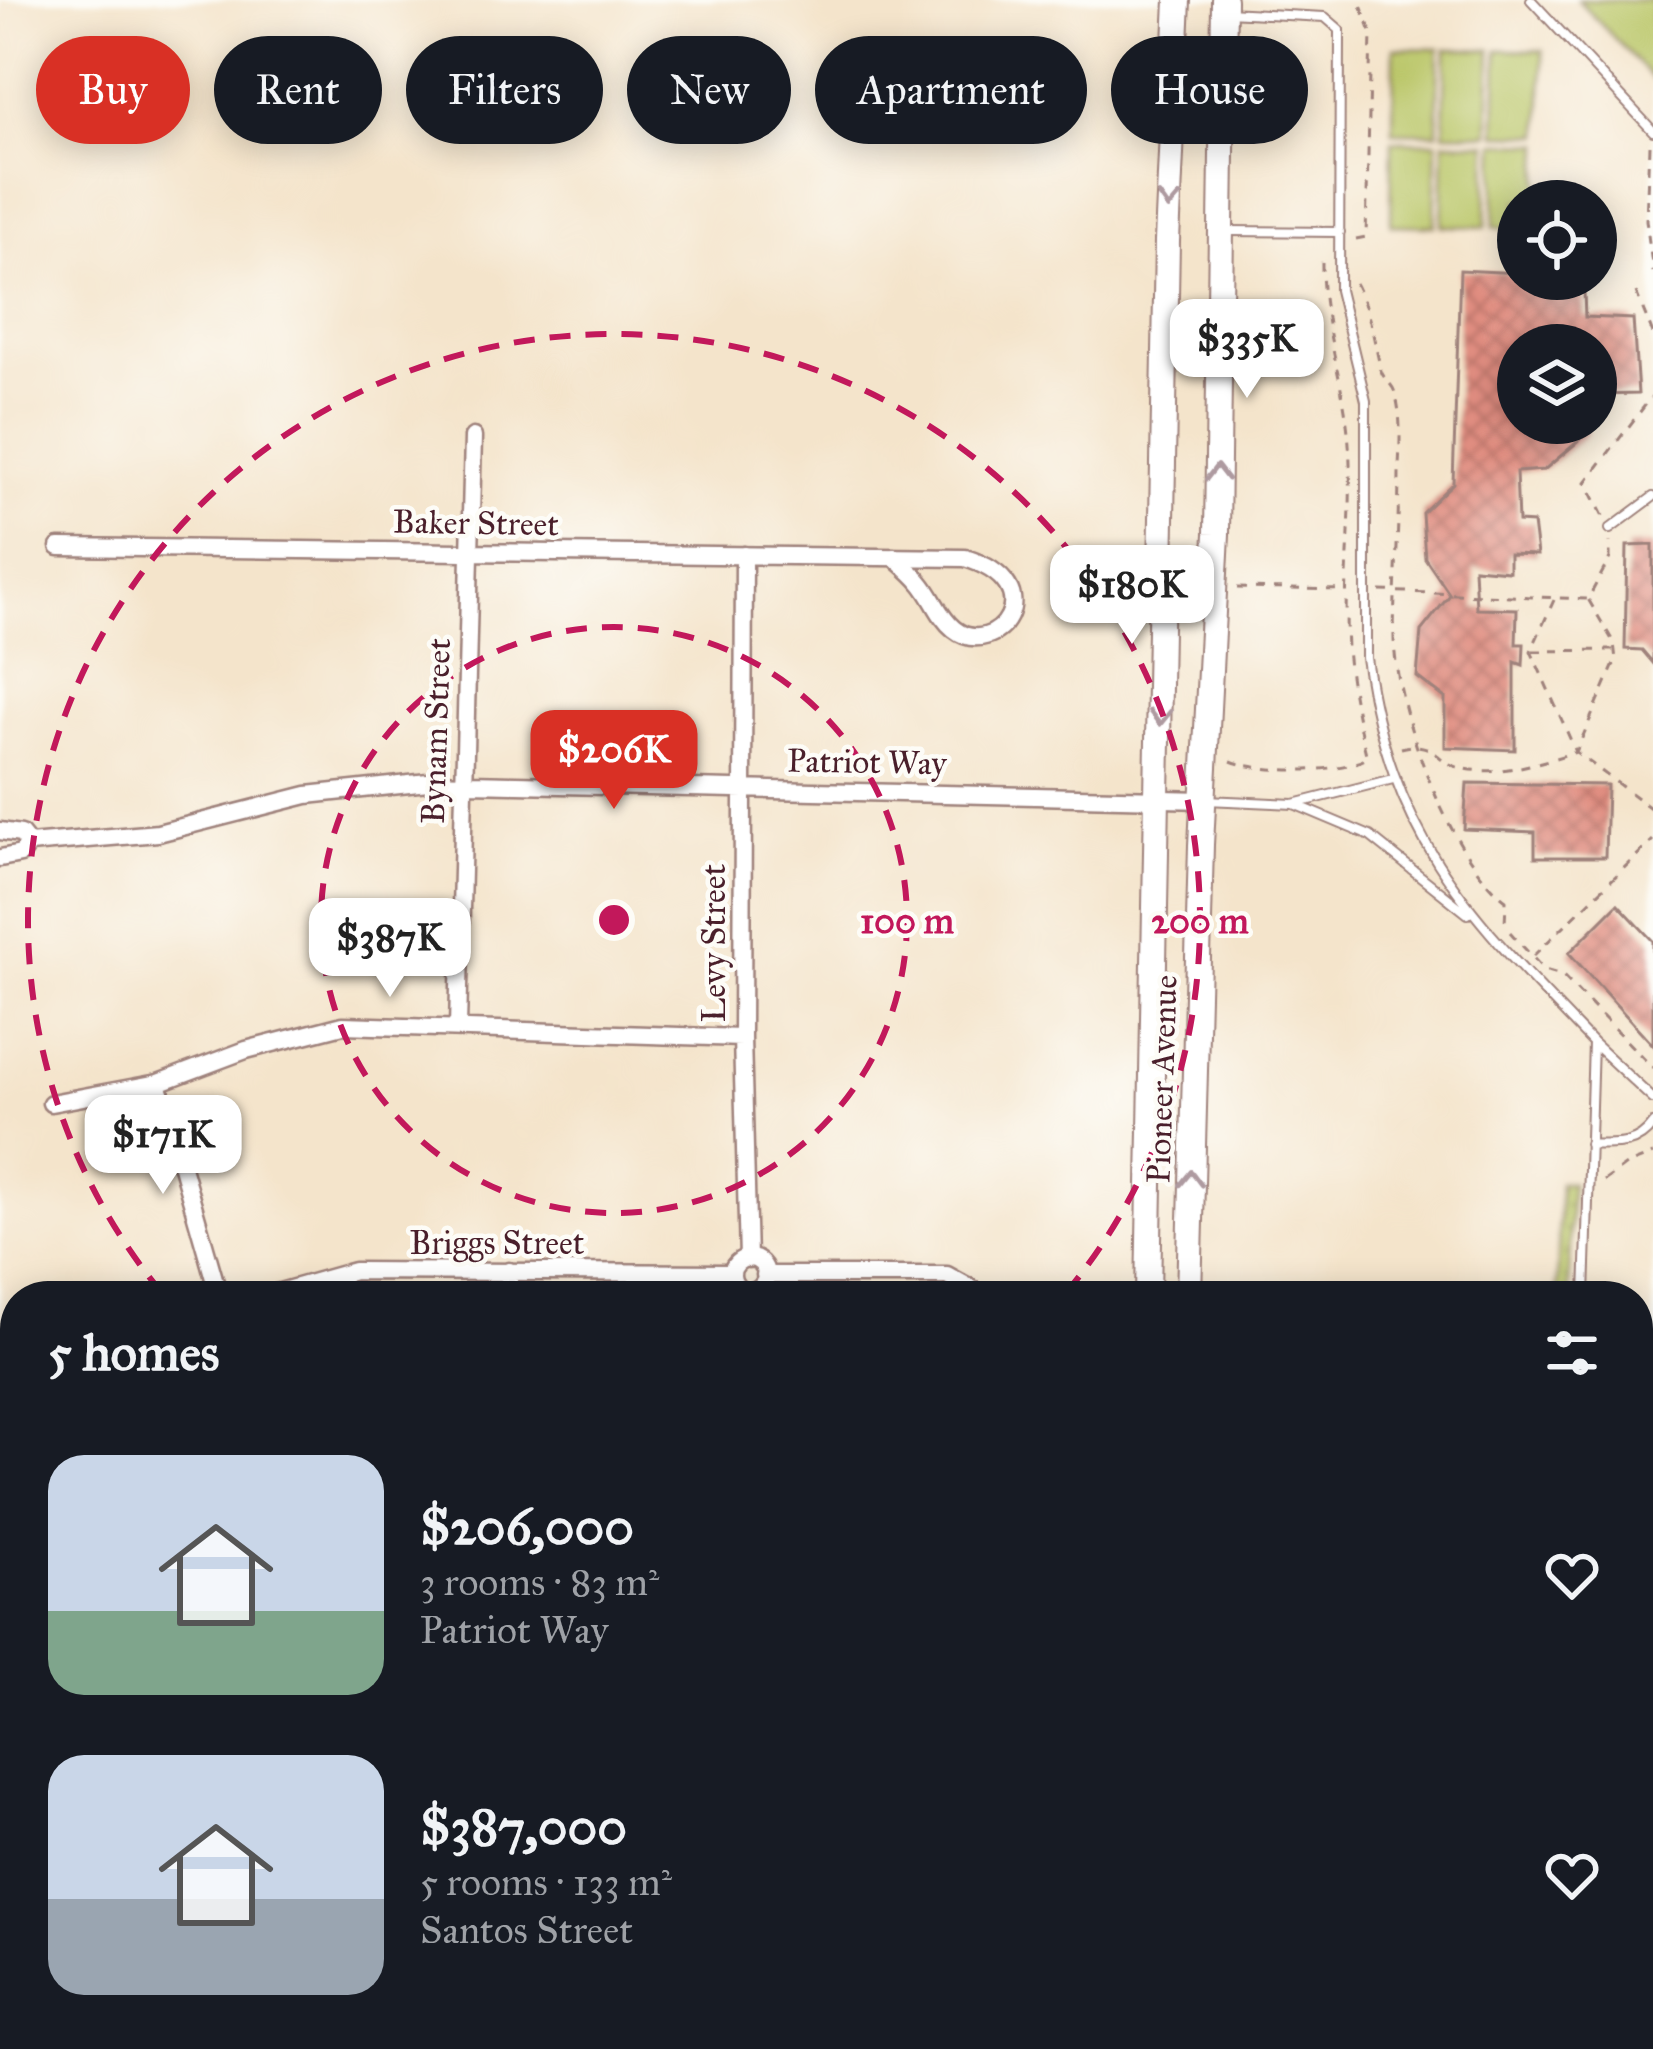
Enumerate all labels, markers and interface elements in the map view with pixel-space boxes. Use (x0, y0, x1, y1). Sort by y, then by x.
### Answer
chip: Buy (36, 36, 190, 144)
chip: Rent (214, 36, 382, 144)
chip: Filters (406, 36, 603, 144)
chip: New (627, 36, 791, 144)
chip: Apartment (815, 36, 1087, 144)
chip: House (1111, 36, 1308, 144)
map controls (1497, 180, 1617, 444)
button: locate (1497, 180, 1617, 300)
one-way arrow (1156, 192, 1182, 211)
pin: $335K (1163, 299, 1331, 401)
text: $335K (1197, 314, 1297, 362)
button: layers (1497, 324, 1617, 444)
one-way arrow (1204, 463, 1230, 481)
street label: Baker Street (393, 502, 560, 544)
pin: $180K (1048, 545, 1216, 647)
text: $180K (1077, 560, 1187, 608)
street label: Bynam Street (413, 637, 459, 825)
one-way arrow (1148, 708, 1174, 727)
pin: $206K (530, 710, 698, 812)
text: $206K (557, 725, 671, 773)
street label: Patriot Way (787, 741, 948, 783)
street label: Levy Street (694, 863, 734, 1022)
pin: $387K (306, 898, 474, 1000)
centre of rings (593, 899, 635, 941)
text: 100 m (860, 899, 955, 943)
text: 200 m (1151, 899, 1250, 943)
text: $387K (336, 913, 444, 961)
street label: Pioneer Avenue (1138, 974, 1186, 1184)
pin: $171K (79, 1095, 247, 1197)
text: $171K (112, 1110, 214, 1158)
one-way arrow (1177, 1169, 1203, 1188)
street label: Briggs Street (409, 1223, 585, 1263)
icon: filters (1539, 1320, 1605, 1386)
text: 5 homes (48, 1322, 219, 1384)
text: $206,000 (420, 1496, 634, 1558)
icon: home (144, 1503, 288, 1647)
icon: heart (1539, 1542, 1605, 1608)
text: 3 rooms · 83 m² (420, 1558, 659, 1606)
text: Patriot Way (420, 1606, 609, 1654)
text: $387,000 (420, 1796, 627, 1858)
icon: home (144, 1803, 288, 1947)
icon: heart (1539, 1842, 1605, 1908)
text: 5 rooms · 133 m² (420, 1858, 672, 1906)
text: Santos Street (420, 1906, 633, 1954)

